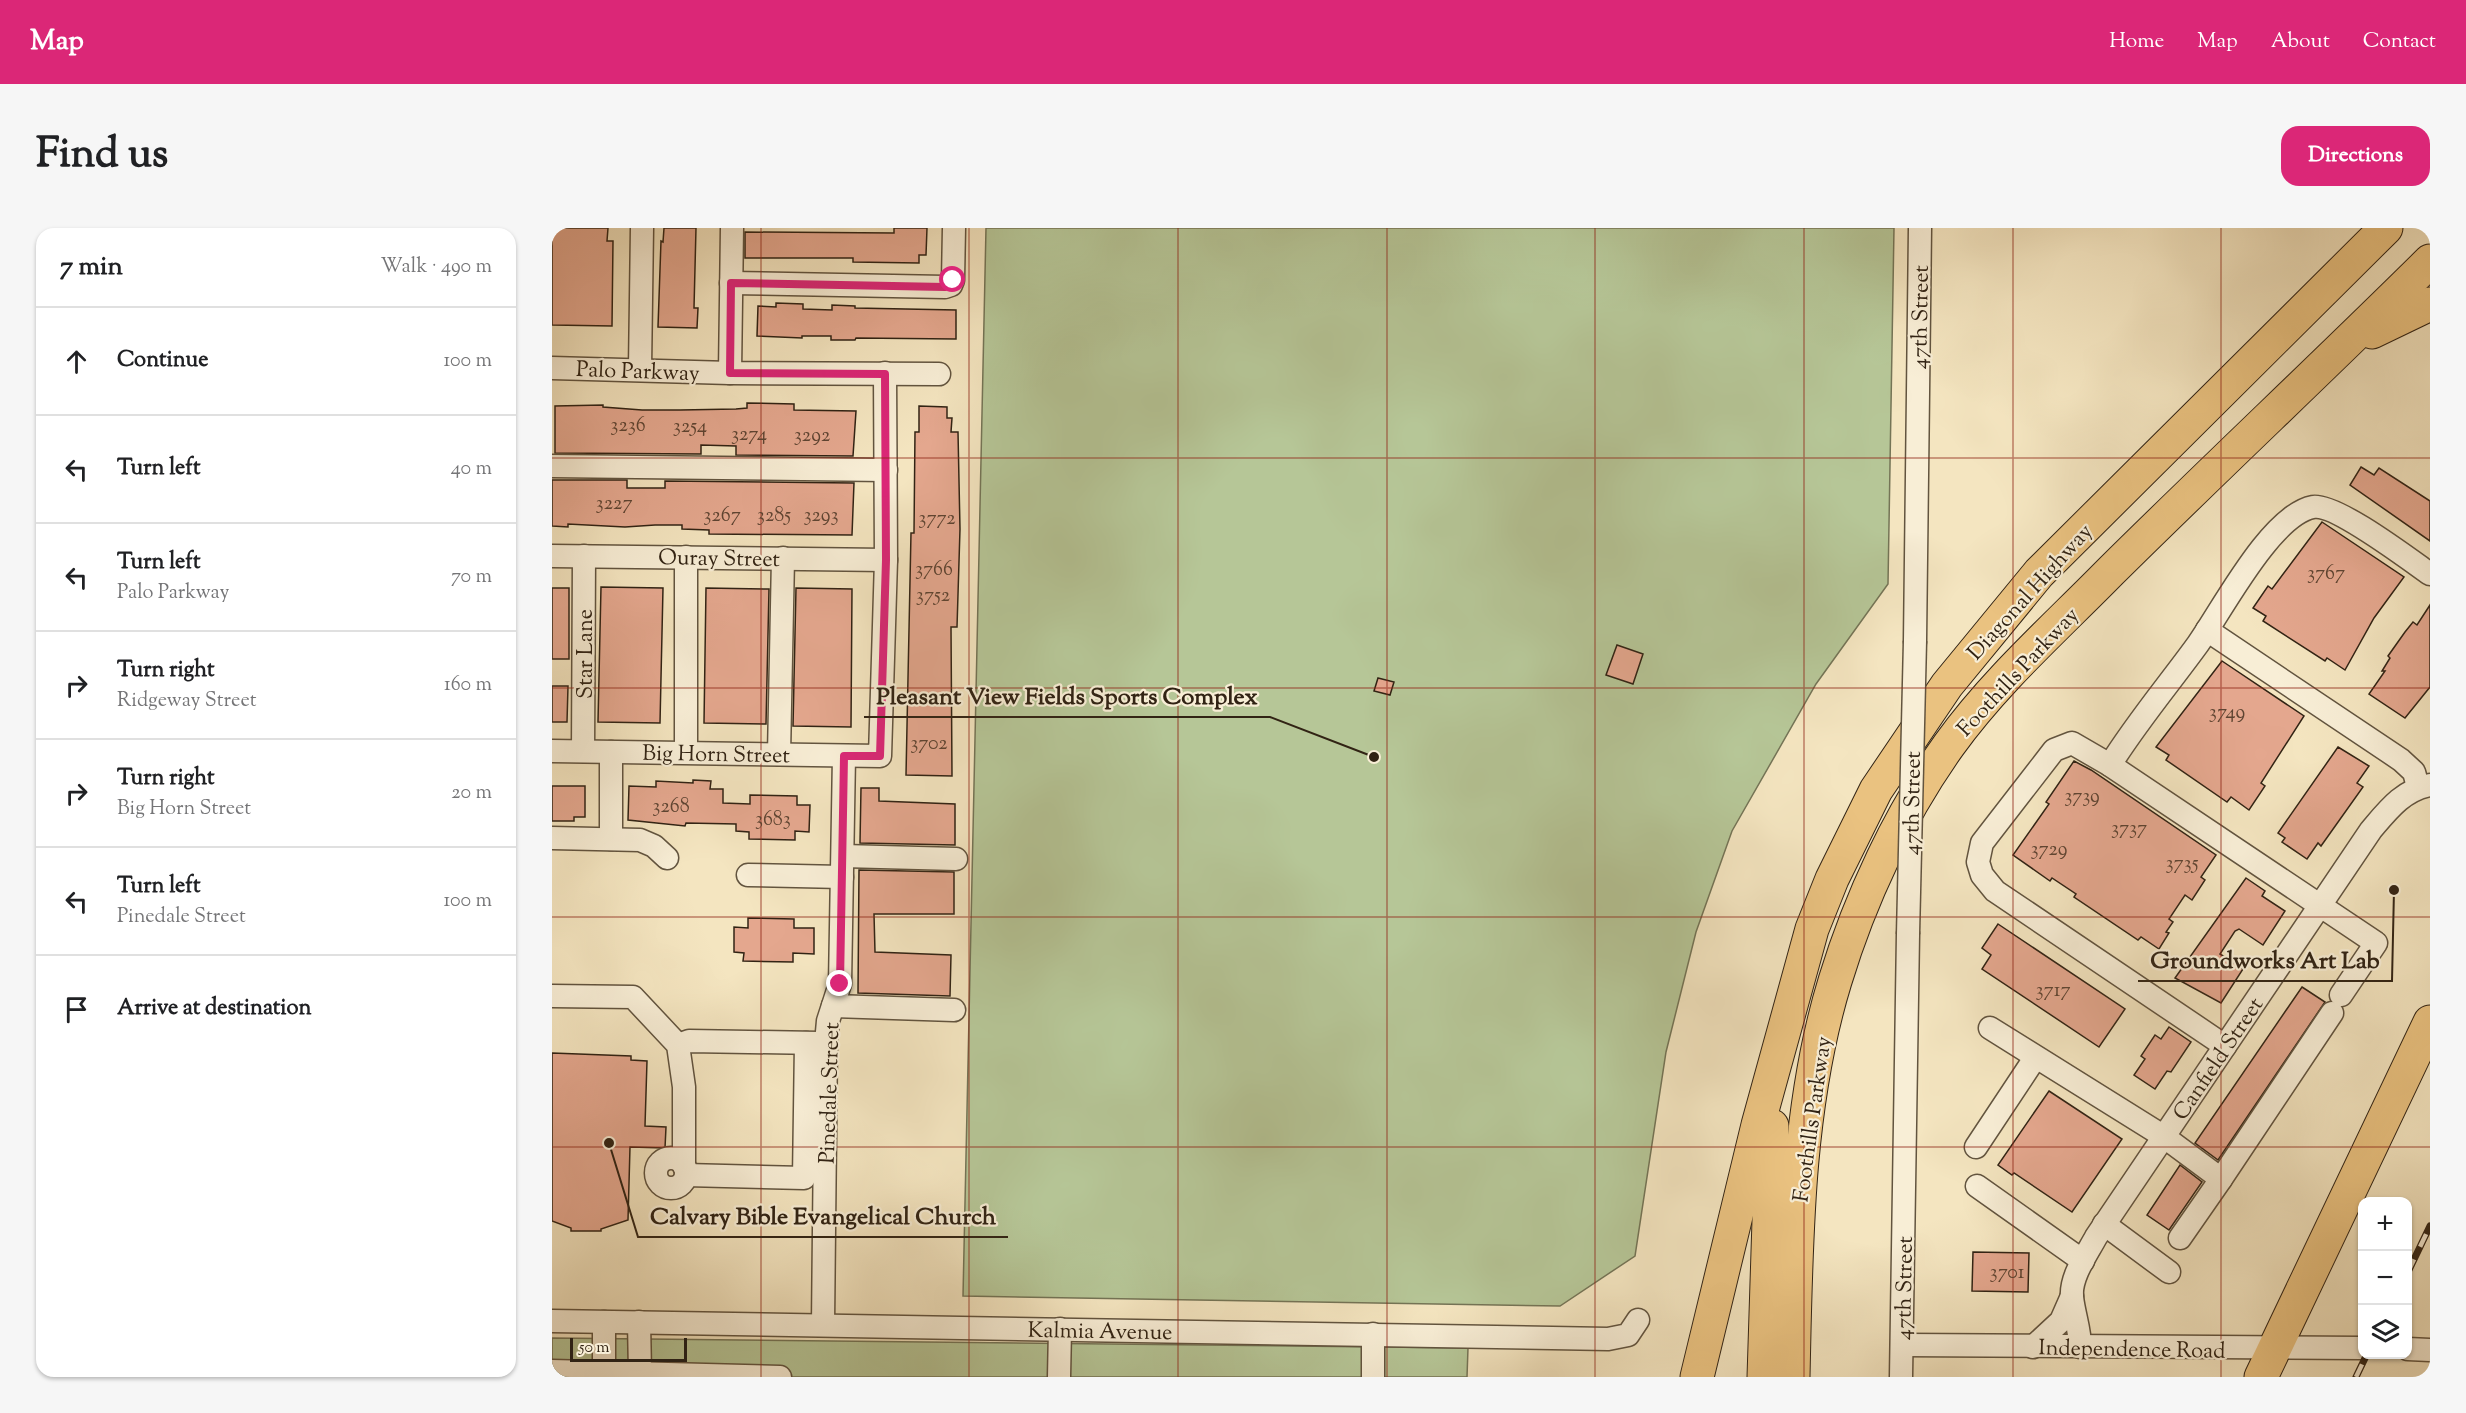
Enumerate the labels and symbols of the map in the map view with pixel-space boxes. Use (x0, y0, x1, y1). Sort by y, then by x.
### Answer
street label: 47th Street (1905, 264, 1939, 369)
route start (939, 266, 965, 292)
street label: Palo Parkway (575, 355, 700, 391)
house number: 3236 (610, 412, 646, 441)
house number: 3254 (673, 413, 707, 442)
house number: 3274 (731, 421, 767, 450)
house number: 3292 (794, 422, 830, 451)
house number: 3227 (596, 490, 632, 519)
house number: 3267 (703, 502, 741, 531)
house number: 3285 (757, 502, 791, 531)
house number: 3293 (803, 502, 839, 531)
house number: 3772 (918, 505, 956, 534)
street label: Diagonal Highway (1961, 517, 2101, 669)
street label: Ouray Street (658, 543, 781, 577)
house number: 3766 (915, 556, 953, 585)
house number: 3767 (2307, 560, 2345, 589)
house number: 3752 (916, 582, 950, 611)
street label: Foothills Parkway (1951, 601, 2088, 745)
street label: Star Lane (571, 609, 603, 699)
callout: Pleasant View Fields Sports Complex (864, 675, 1270, 717)
text: Pleasant View Fields Sports Complex (876, 681, 1258, 715)
house number: 3749 (2209, 699, 2245, 728)
house number: 3702 (910, 730, 948, 759)
street label: Big Horn Street (642, 739, 790, 773)
street label: 47th Street (1897, 750, 1931, 855)
house number: 3739 (2064, 783, 2100, 812)
house number: 3268 (652, 793, 690, 822)
house number: 3683 (755, 806, 791, 835)
house number: 3737 (2111, 815, 2147, 844)
house number: 3729 (2031, 836, 2067, 865)
house number: 3735 (2165, 850, 2199, 879)
callout: Groundworks Art Lab (2138, 939, 2392, 981)
text: Groundworks Art Lab (2150, 945, 2380, 979)
route end (826, 970, 852, 996)
house number: 3717 (2036, 977, 2070, 1006)
street label: Canfield Street (2166, 991, 2273, 1128)
street label: Pinedale Street (813, 1021, 849, 1164)
street label: Foothills Parkway (1787, 1034, 1841, 1204)
callout: Calvary Bible Evangelical Church (638, 1195, 1008, 1237)
text: Calvary Bible Evangelical Church (650, 1201, 997, 1235)
street label: 47th Street (1889, 1235, 1923, 1340)
house number: 3701 (1990, 1259, 2025, 1288)
street label: Kalmia Avenue (1027, 1316, 1173, 1350)
street label: Independence Road (2038, 1333, 2226, 1369)
scale bar (570, 1335, 687, 1362)

